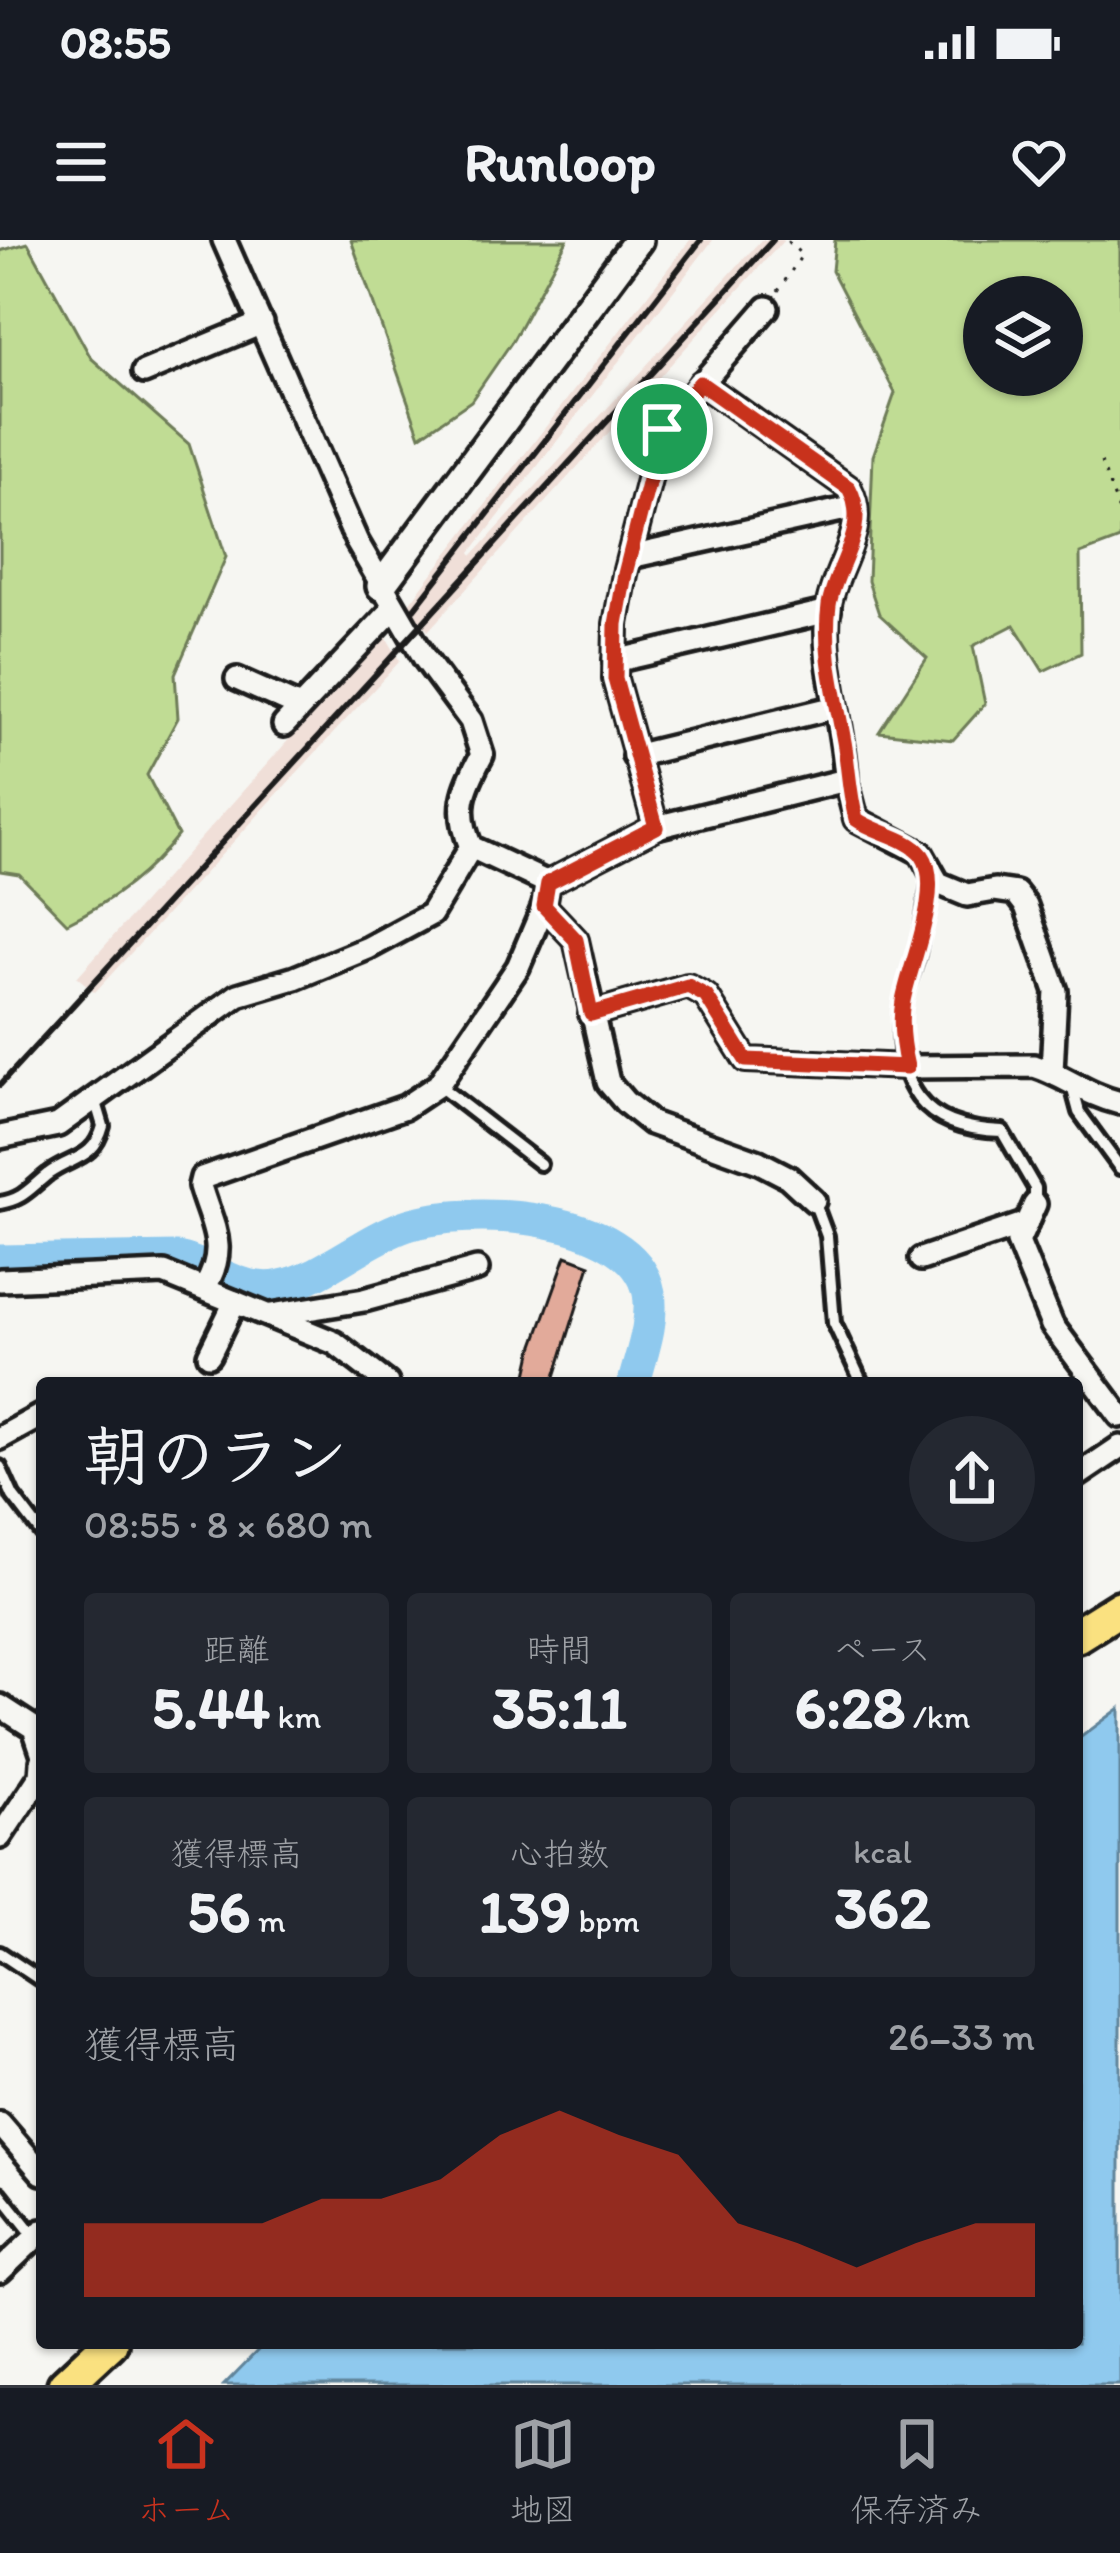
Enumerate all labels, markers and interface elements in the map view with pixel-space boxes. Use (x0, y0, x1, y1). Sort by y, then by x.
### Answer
text: 08:55 (60, 15, 171, 69)
icon: menu (48, 129, 114, 195)
icon: heart (1006, 129, 1072, 195)
text: Runloop (464, 130, 656, 195)
map controls (963, 276, 1083, 396)
button: layers (963, 276, 1083, 396)
pin (611, 378, 713, 480)
icon: arrive (629, 396, 695, 462)
text: 朝のラン (84, 1416, 348, 1496)
button: share (909, 1416, 1035, 1542)
text: 08:55 · 8 × 680 m (84, 1501, 372, 1548)
text: 距離 (204, 1630, 270, 1669)
text: 時間 (527, 1630, 593, 1669)
text: ペース (834, 1630, 931, 1669)
text: 5.44 (152, 1671, 270, 1743)
text: 35:11 (492, 1671, 627, 1743)
text: 6:28 (795, 1671, 905, 1743)
text: km (270, 1697, 321, 1736)
text: /km (905, 1697, 970, 1736)
text: kcal (853, 1832, 912, 1871)
text: 獲得標高 (171, 1834, 303, 1873)
text: 心拍数 (510, 1834, 609, 1873)
text: 362 (835, 1871, 931, 1943)
text: 56 (187, 1875, 251, 1947)
text: 139 (479, 1875, 571, 1947)
text: m (251, 1901, 286, 1940)
text: bpm (571, 1901, 640, 1940)
text: 26–33 m (888, 2013, 1035, 2060)
text: 獲得標高 (84, 2021, 240, 2068)
tab: ホーム (137, 2411, 235, 2531)
tab: 地図 (510, 2411, 576, 2531)
tab: 保存済み (851, 2411, 983, 2531)

